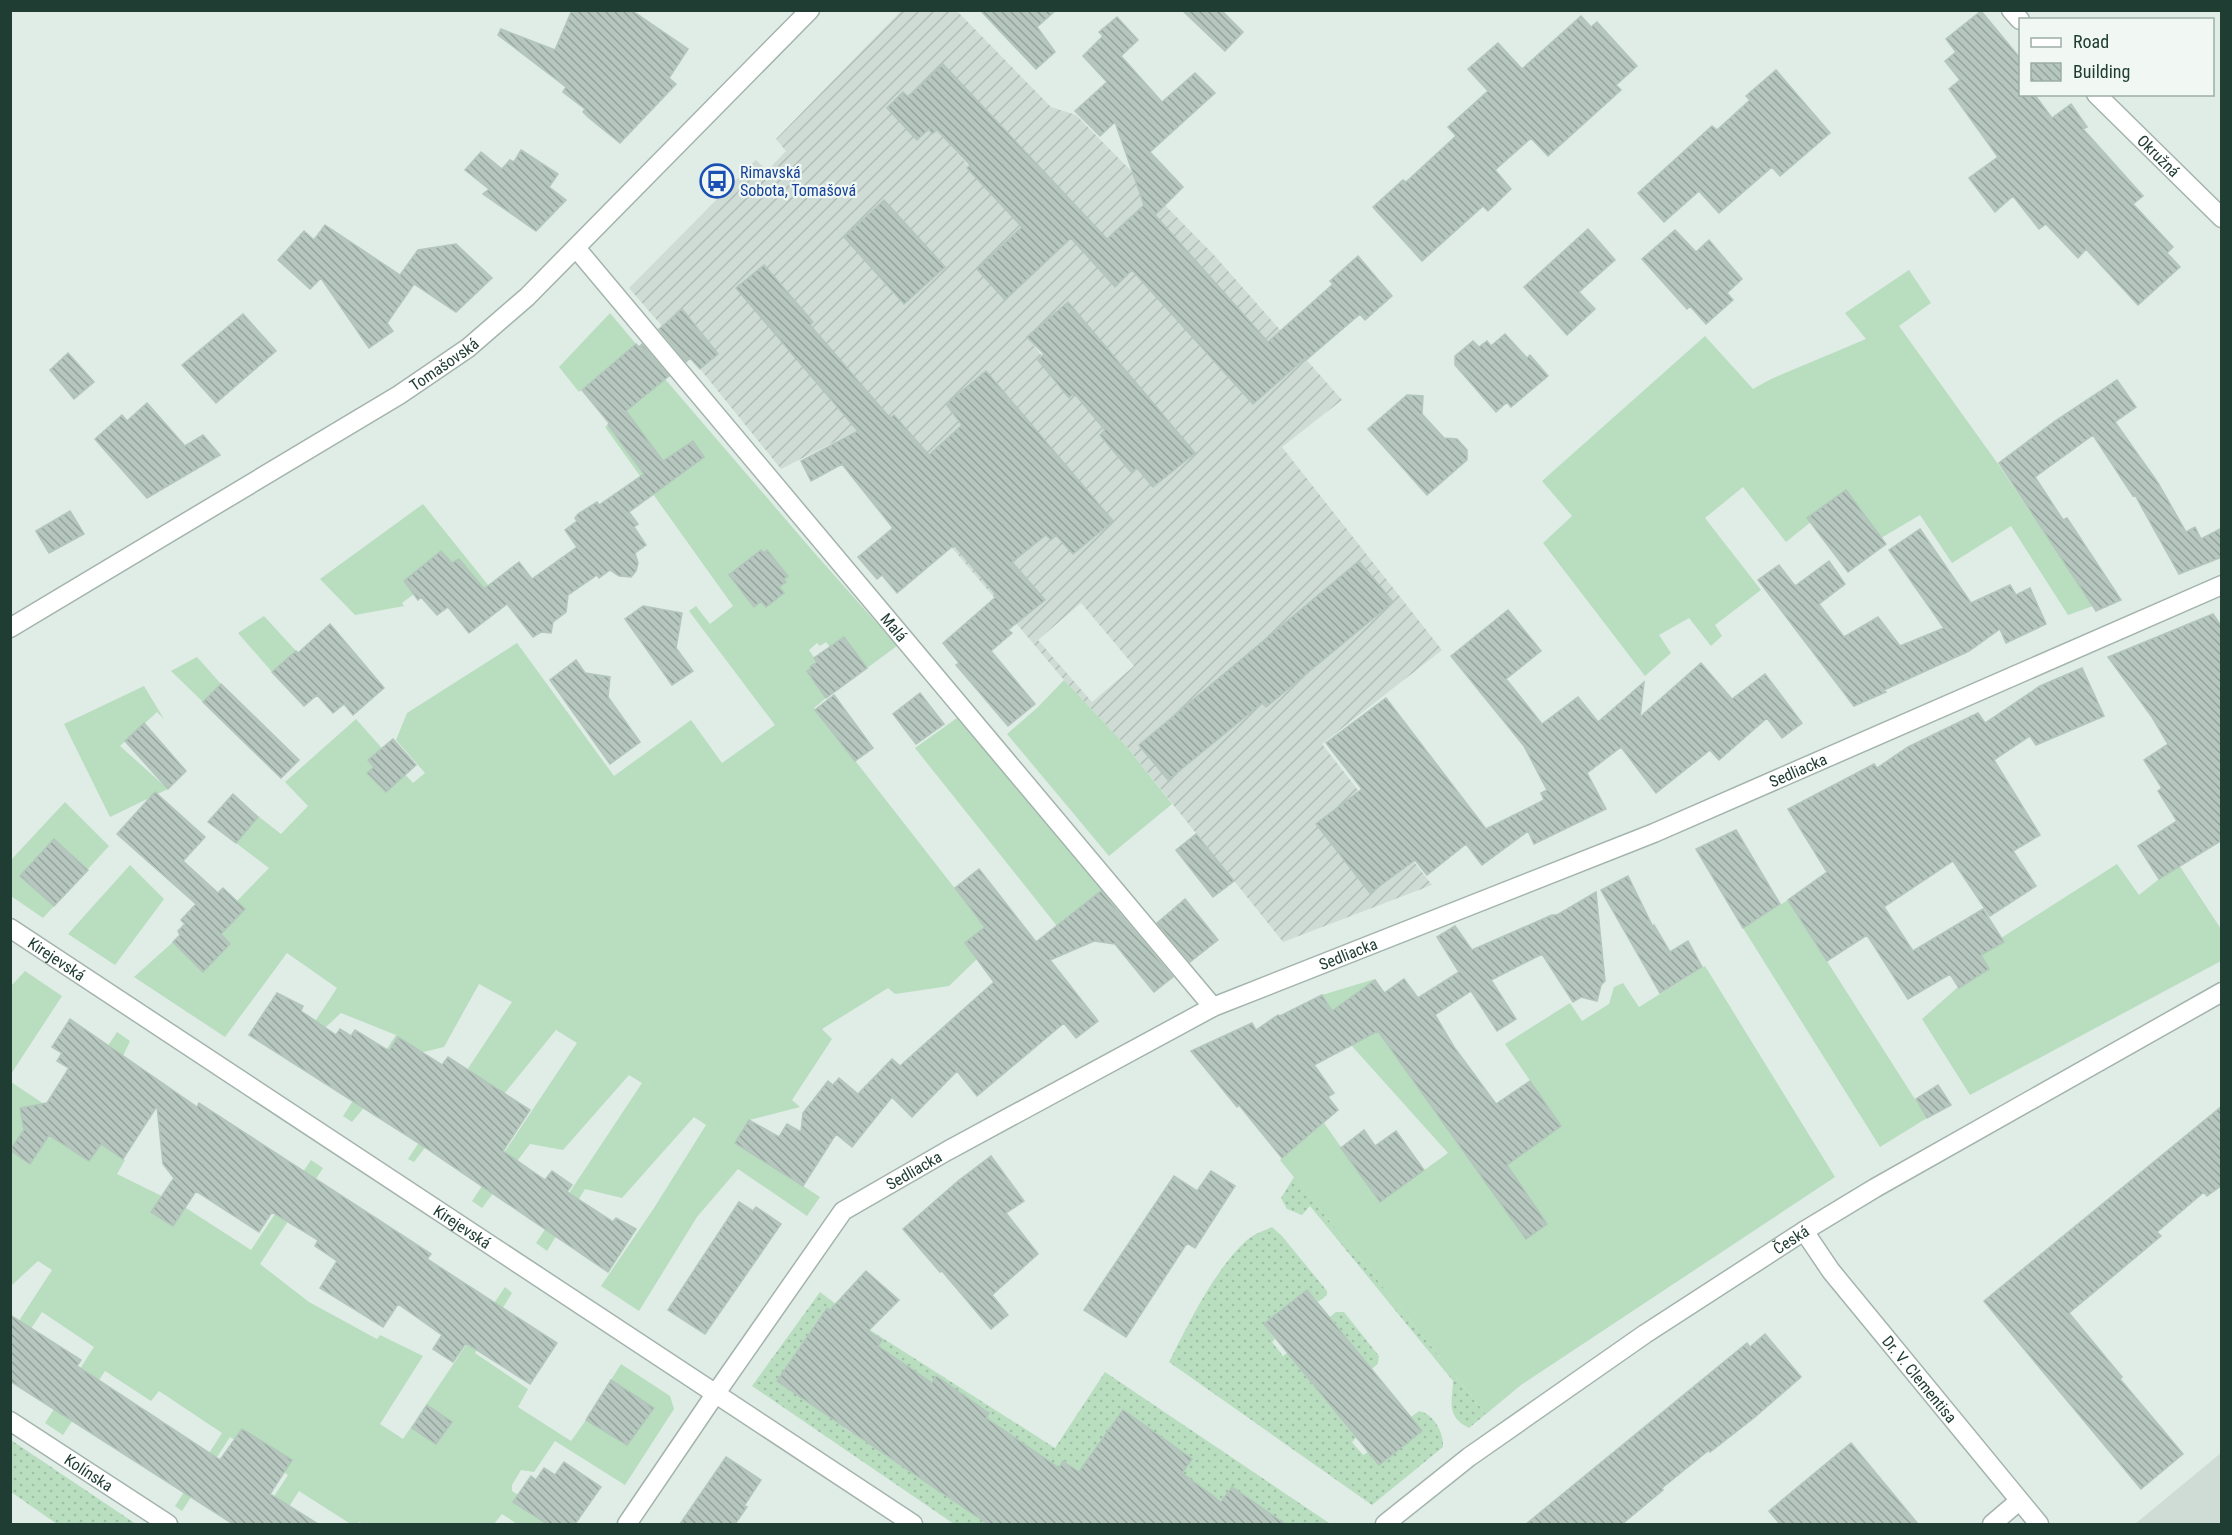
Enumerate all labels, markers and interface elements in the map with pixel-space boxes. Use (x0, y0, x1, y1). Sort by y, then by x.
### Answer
legend (2019, 18, 2214, 96)
text: Road (2073, 31, 2109, 52)
text: Building (2073, 61, 2130, 82)
street label: Okružná (2133, 131, 2184, 181)
bus stop icon: Rimavská Sobota, Tomašová (699, 163, 735, 199)
place label: Rimavská Sobota, Tomašová (740, 163, 856, 200)
street label: Tomašovská (406, 334, 483, 395)
street label: Malá (877, 609, 911, 646)
street label: Sedliacka (1766, 750, 1830, 792)
street label: Kirejevská (24, 934, 89, 985)
street label: Sedliacka (1316, 934, 1380, 974)
street label: Sedliacka (883, 1147, 945, 1194)
street label: Kirejevská (430, 1201, 494, 1253)
street label: Česká (1769, 1221, 1813, 1258)
street label: Dr. V. Clementisa (1878, 1332, 1961, 1427)
street label: Kolínska (61, 1450, 116, 1495)

